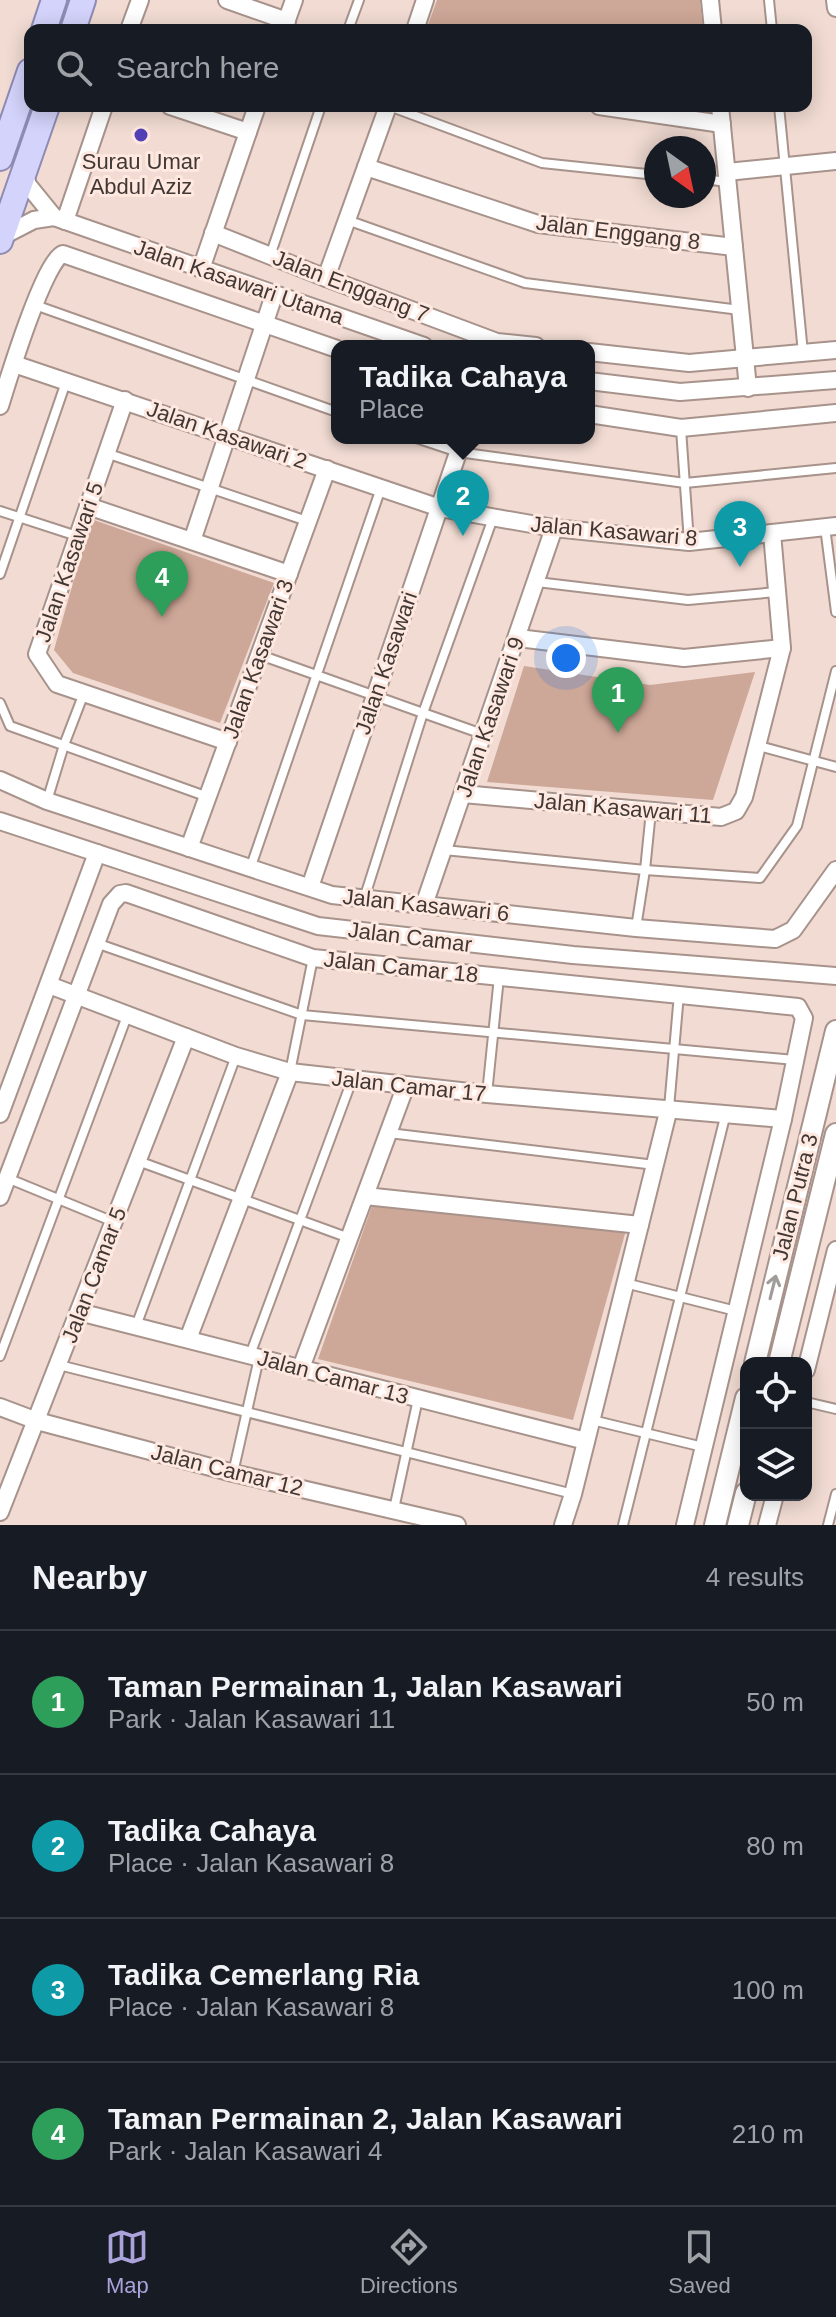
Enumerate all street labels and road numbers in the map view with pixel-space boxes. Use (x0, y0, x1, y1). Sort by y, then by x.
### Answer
street label: Jalan Enggang 8 (535, 210, 701, 254)
street label: Jalan Kasawari Utama (131, 234, 348, 330)
street label: Jalan Enggang 7 (269, 245, 433, 327)
street label: Jalan Kasawari 2 (144, 396, 310, 474)
street label: Jalan Kasawari 5 (30, 479, 108, 645)
street label: Jalan Kasawari 8 (529, 511, 699, 551)
street label: Jalan Kasawari 3 (218, 576, 298, 742)
street label: Jalan Kasawari (350, 588, 422, 738)
street label: Jalan Kasawari 9 (451, 634, 529, 800)
street label: Jalan Kasawari 11 (533, 788, 713, 828)
street label: Jalan Kasawari 6 (341, 884, 511, 926)
street label: Jalan Camar (347, 917, 473, 957)
street label: Jalan Camar 18 (322, 946, 480, 988)
street label: Jalan Camar 17 (330, 1065, 488, 1107)
street label: Jalan Putra 3 (767, 1131, 823, 1263)
street label: Jalan Camar 5 (57, 1204, 131, 1346)
street label: Jalan Camar 13 (255, 1345, 411, 1409)
street label: Jalan Camar 12 (149, 1439, 305, 1501)

